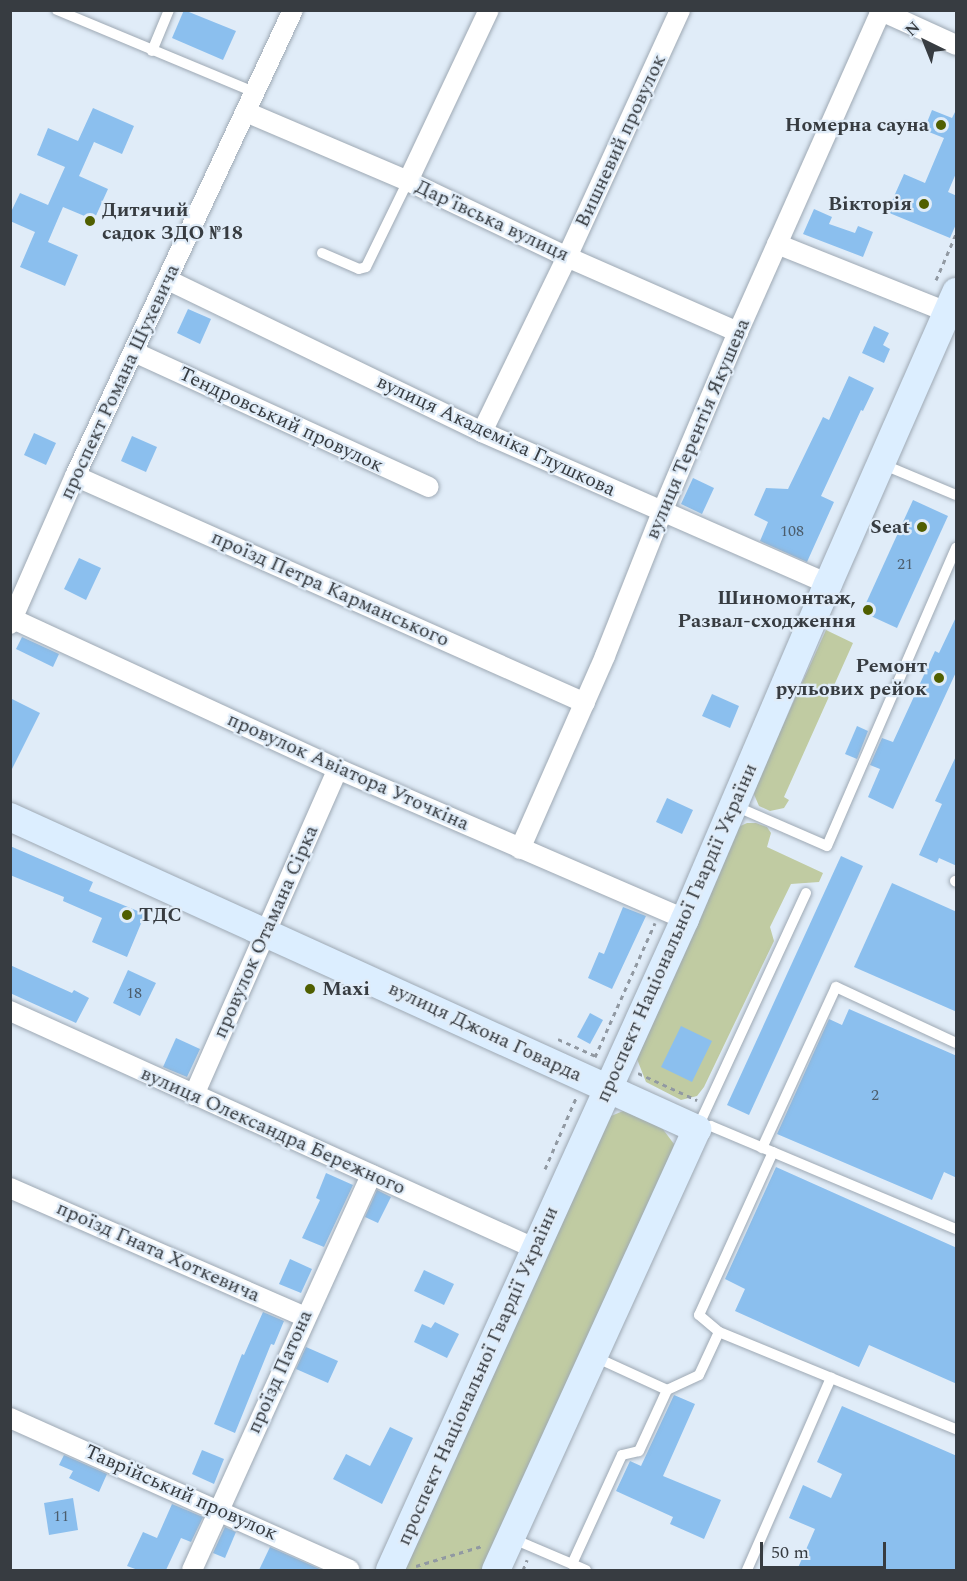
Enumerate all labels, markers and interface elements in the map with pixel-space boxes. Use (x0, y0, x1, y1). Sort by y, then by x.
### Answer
north arrow (895, 12, 955, 72)
text: N (900, 16, 926, 42)
street label: Вишневий провулок (570, 51, 672, 231)
place label: Номерна сауна (785, 113, 929, 137)
marker: Номерна сауна (934, 118, 948, 132)
street label: Дар'ївська вулиця (411, 175, 573, 267)
place label: Вікторія (828, 192, 912, 216)
marker: Вікторія (917, 197, 931, 211)
place label: Дитячий садок ЗДО №18 (102, 198, 243, 245)
marker: Дитячий садок ЗДО №18 (83, 214, 97, 228)
street label: проспект Романа Шухевича (55, 261, 185, 503)
street label: вулиця Терентія Якушева (641, 315, 755, 543)
street label: Тендровський провулок (175, 362, 387, 478)
street label: вулиця Академіка Глушкова (373, 370, 619, 502)
place label: Seat (870, 515, 910, 539)
marker: Seat (915, 520, 929, 534)
house number: 108 (780, 521, 804, 541)
street label: проїзд Петра Карманського (207, 526, 453, 652)
house number: 21 (897, 554, 913, 574)
place label: Шиномонтаж, Развал-сходження (678, 586, 856, 633)
marker: Шиномонтаж, Развал-сходження (861, 603, 875, 617)
place label: Ремонт рульових рейок (775, 654, 927, 701)
marker: Ремонт рульових рейок (932, 671, 946, 685)
street label: провулок Авіатора Уточкіна (223, 708, 473, 836)
street label: проспект Національної Гвардії України (591, 760, 763, 1106)
street label: провулок Отамана Сірка (208, 822, 324, 1042)
place label: ТДС (139, 903, 182, 927)
marker: ТДС (120, 908, 134, 922)
place label: Maxi (322, 977, 370, 1001)
street label: вулиця Джона Говарда (384, 977, 586, 1087)
marker: Maxi (303, 982, 317, 996)
house number: 18 (126, 983, 142, 1003)
street label: вулиця Олександра Бережного (137, 1062, 409, 1200)
house number: 2 (871, 1085, 879, 1105)
street label: проїзд Гната Хоткевича (53, 1196, 263, 1308)
street label: проспект Національної Гвардії України (392, 1203, 564, 1549)
street label: проїзд Патона (242, 1307, 318, 1437)
street label: Таврійський провулок (81, 1440, 281, 1546)
house number: 11 (53, 1506, 69, 1526)
scale bar (763, 1530, 889, 1568)
text: 50 m (771, 1539, 809, 1566)

